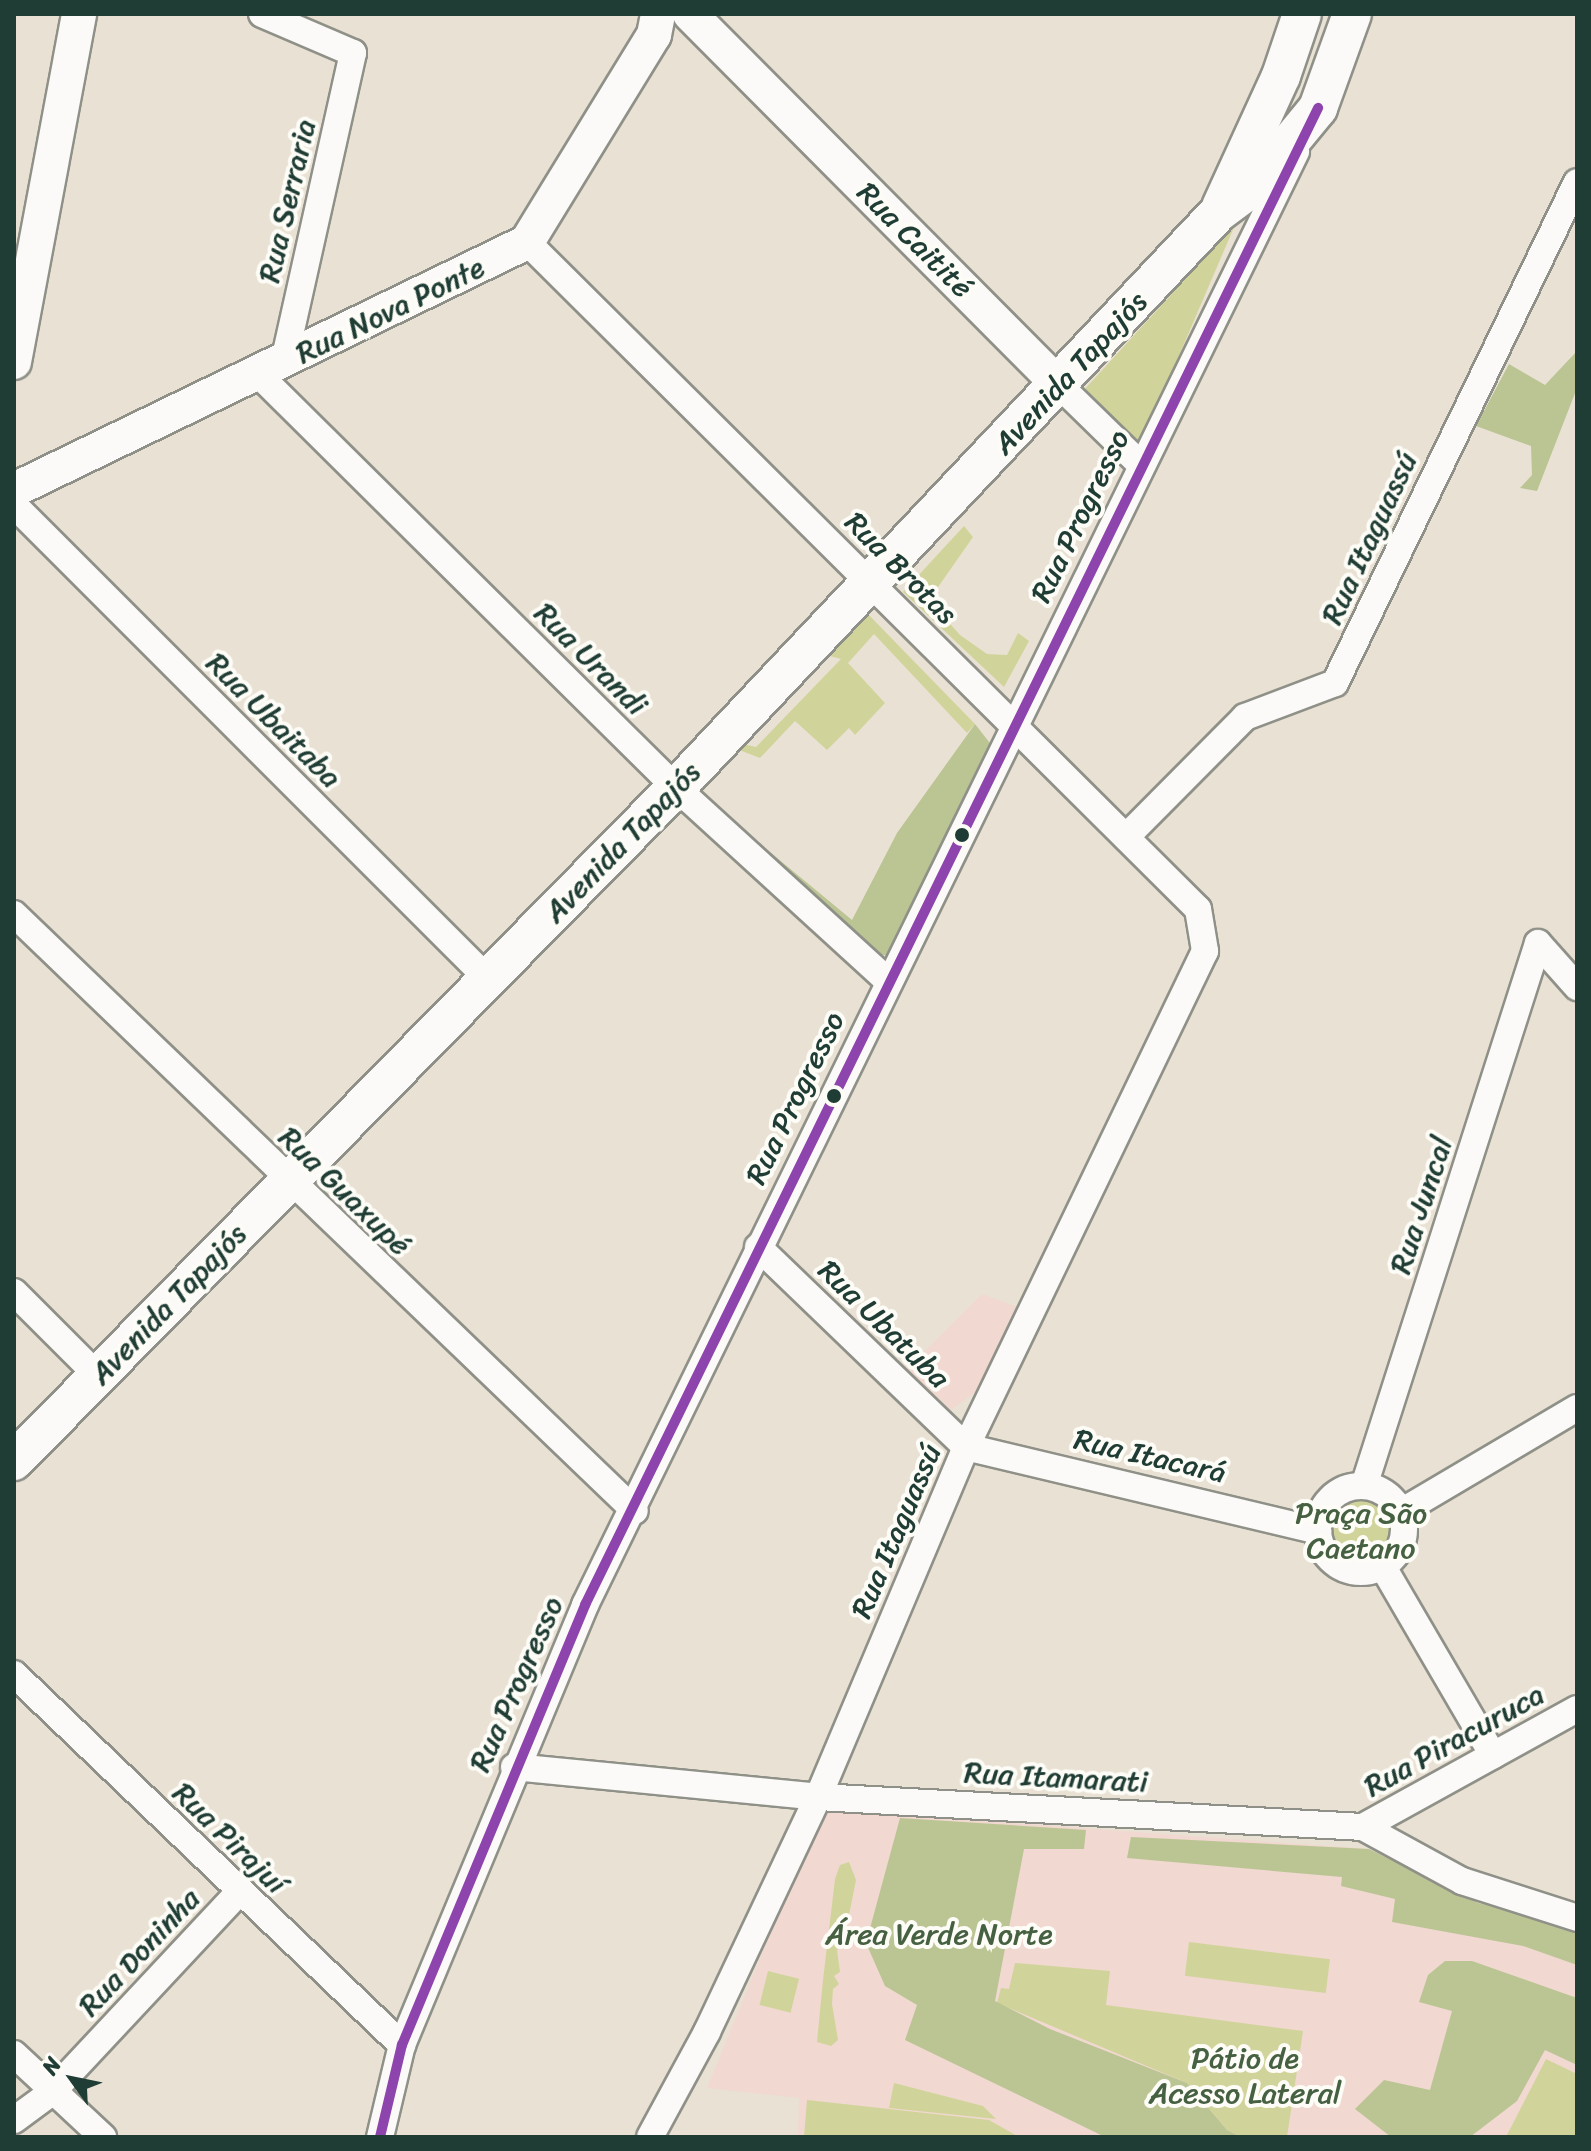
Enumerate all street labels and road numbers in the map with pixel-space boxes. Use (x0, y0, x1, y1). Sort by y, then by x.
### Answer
street label: Rua Serraria (251, 116, 323, 286)
street label: Rua Caitité (850, 175, 980, 305)
street label: Rua Nova Ponte (289, 248, 491, 372)
street label: Avenida Tapajós (985, 284, 1155, 462)
street label: Rua Progresso (1023, 424, 1137, 608)
street label: Rua Itaguassú (1313, 446, 1425, 630)
street label: Rua Brotas (837, 504, 965, 632)
street label: Rua Urandi (527, 595, 655, 723)
street label: Rua Ubaitaba (199, 645, 349, 795)
street label: Avenida Tapajós (536, 754, 708, 930)
street label: Rua Progresso (738, 1006, 852, 1190)
street label: Rua Guaxupé (271, 1119, 419, 1263)
street label: Rua Juncal (1382, 1132, 1460, 1278)
street label: Avenida Tapajós (82, 1216, 254, 1392)
street label: Rua Ubatuba (811, 1252, 957, 1396)
street label: Rua Itacará (1071, 1421, 1229, 1491)
street label: Rua Itaguassú (843, 1439, 949, 1623)
street label: Rua Progresso (461, 1591, 571, 1777)
street label: Rua Piracuruca (1358, 1676, 1550, 1804)
street label: Rua Itamarati (963, 1754, 1149, 1800)
street label: Rua Pirajuí (165, 1775, 295, 1901)
street label: Rua Doninha (71, 1881, 207, 2023)

